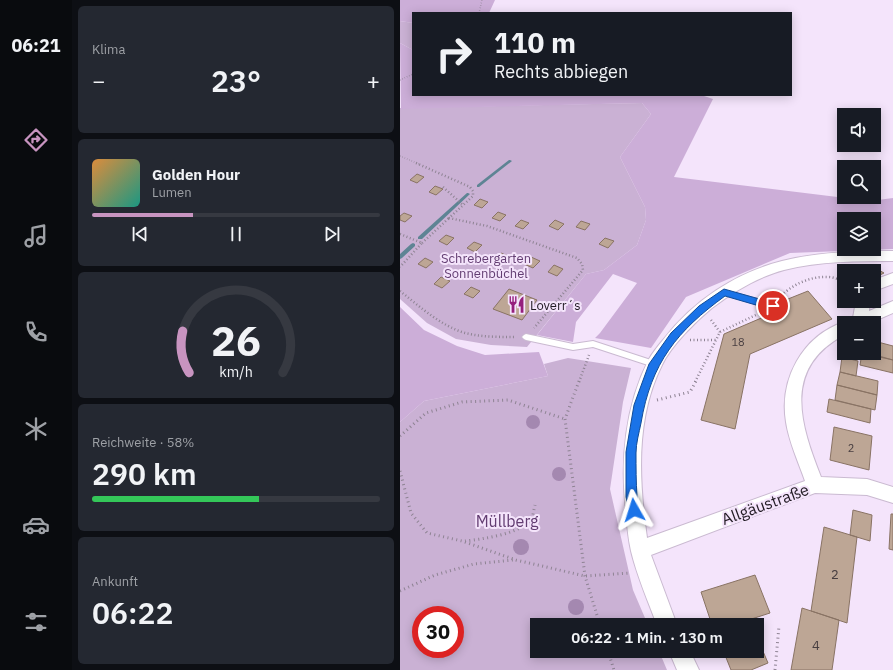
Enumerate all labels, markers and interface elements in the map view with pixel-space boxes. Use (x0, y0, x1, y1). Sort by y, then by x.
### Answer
text: 110 m (494, 24, 576, 61)
icon: right (428, 28, 480, 80)
text: 06:21 (11, 34, 61, 57)
text: Klima (92, 41, 125, 58)
text: Rechts abbiegen (494, 60, 628, 83)
text: 23° (211, 61, 261, 100)
text: − (92, 66, 105, 95)
text: + (367, 66, 380, 95)
map controls (837, 108, 881, 360)
button: sound (837, 108, 881, 152)
icon: directions (22, 126, 50, 154)
button: search (837, 160, 881, 204)
text: Golden Hour (152, 165, 240, 184)
text: Lumen (152, 184, 192, 201)
button: layers (837, 212, 881, 256)
icon: music (22, 222, 50, 250)
icon: previous (129, 223, 151, 245)
icon: pause (225, 223, 247, 245)
icon: next (321, 223, 343, 245)
park label: Schrebergarten Sonnenbüchel (441, 250, 531, 282)
button: + (837, 264, 881, 308)
pin (756, 289, 790, 323)
restaurant icon: Loverr´s (507, 295, 527, 315)
icon: arrive (762, 295, 784, 317)
place label: Loverr´s (530, 297, 581, 314)
text: 26 (211, 313, 261, 367)
button: − (837, 316, 881, 360)
icon: phone (22, 318, 50, 346)
house number: 18 (731, 335, 745, 349)
text: km/h (219, 362, 253, 381)
icon: climate (22, 415, 50, 443)
text: Reichweite · 58% (92, 434, 194, 451)
house number: 2 (848, 441, 854, 455)
text: 290 km (92, 454, 197, 493)
street label: Allgäustraße (719, 479, 812, 529)
position arrow (613, 489, 655, 531)
icon: car (22, 511, 50, 539)
park label: Müllberg (476, 511, 539, 531)
house number: 2 (831, 566, 839, 583)
text: Ankunft (92, 573, 138, 590)
text: 06:22 (92, 593, 174, 632)
speed limit sign: 30 (412, 606, 464, 658)
icon: filters (22, 608, 50, 636)
text: 06:22 · 1 Min. · 130 m (571, 628, 723, 647)
house number: 4 (812, 637, 820, 654)

